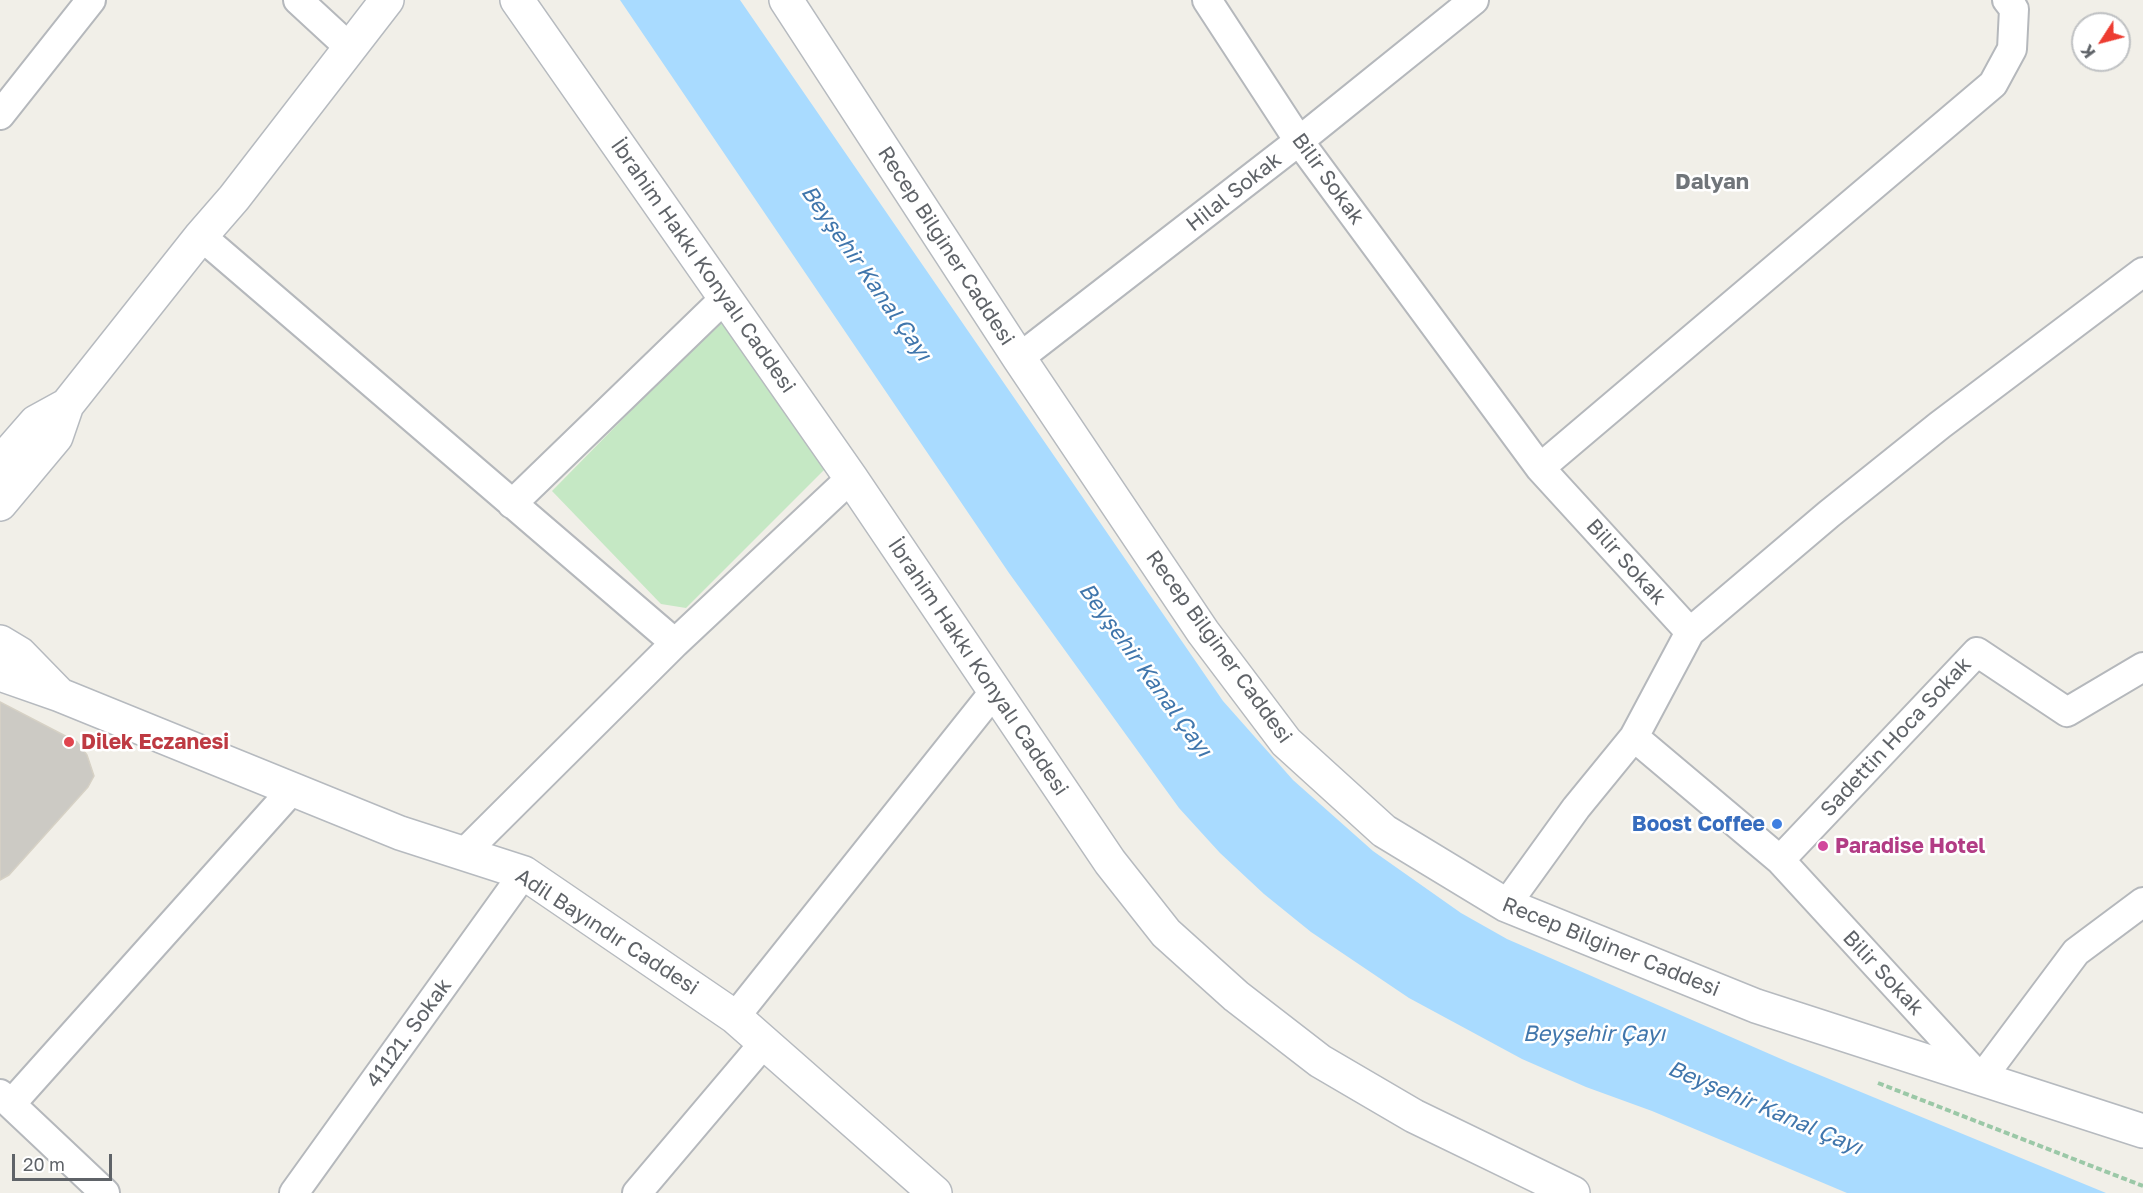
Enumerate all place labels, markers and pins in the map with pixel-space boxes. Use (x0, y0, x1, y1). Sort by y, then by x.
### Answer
place label: Dilek Eczanesi (81, 729, 229, 755)
marker: Dilek Eczanesi (62, 735, 76, 749)
place label: Boost Coffee (1632, 811, 1765, 837)
marker: Boost Coffee (1770, 817, 1784, 831)
place label: Paradise Hotel (1835, 833, 1985, 859)
marker: Paradise Hotel (1816, 839, 1830, 853)

